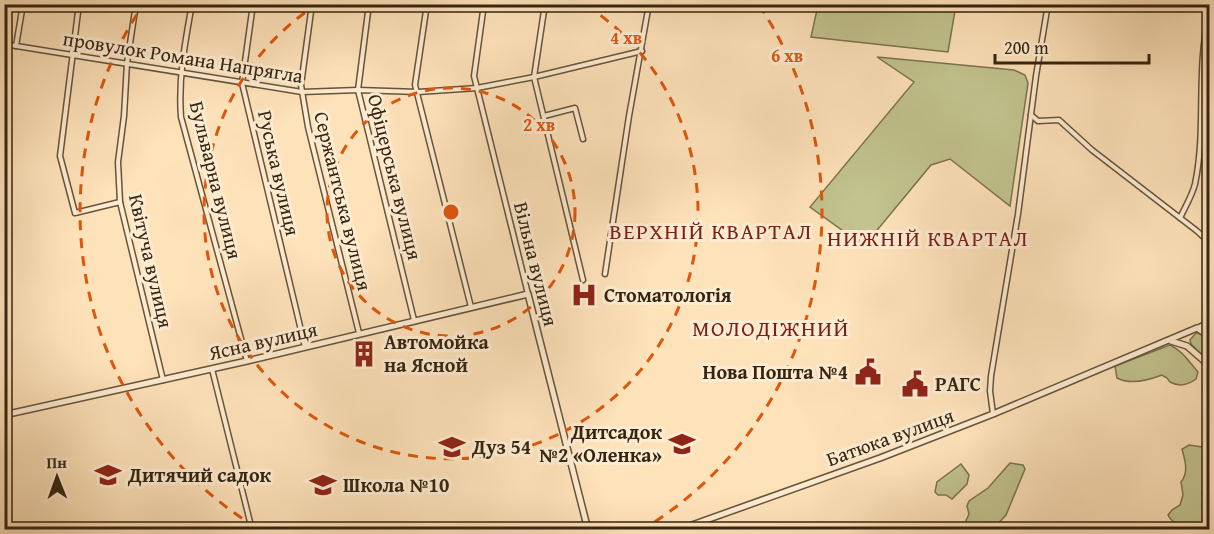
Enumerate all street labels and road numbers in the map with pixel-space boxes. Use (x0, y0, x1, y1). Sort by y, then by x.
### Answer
street label: провулок Романа Напрягла (61, 23, 306, 90)
street label: Офіцерська вулиця (361, 91, 430, 263)
street label: Бульварна вулиця (183, 98, 250, 262)
street label: Руська вулиця (251, 107, 308, 239)
street label: Сержантська вулиця (307, 108, 380, 293)
street label: Квітуча вулиця (122, 191, 181, 331)
street label: Вільна вулиця (507, 199, 566, 329)
street label: Ясна вулиця (205, 314, 320, 367)
street label: Батюка вулиця (822, 400, 958, 473)

